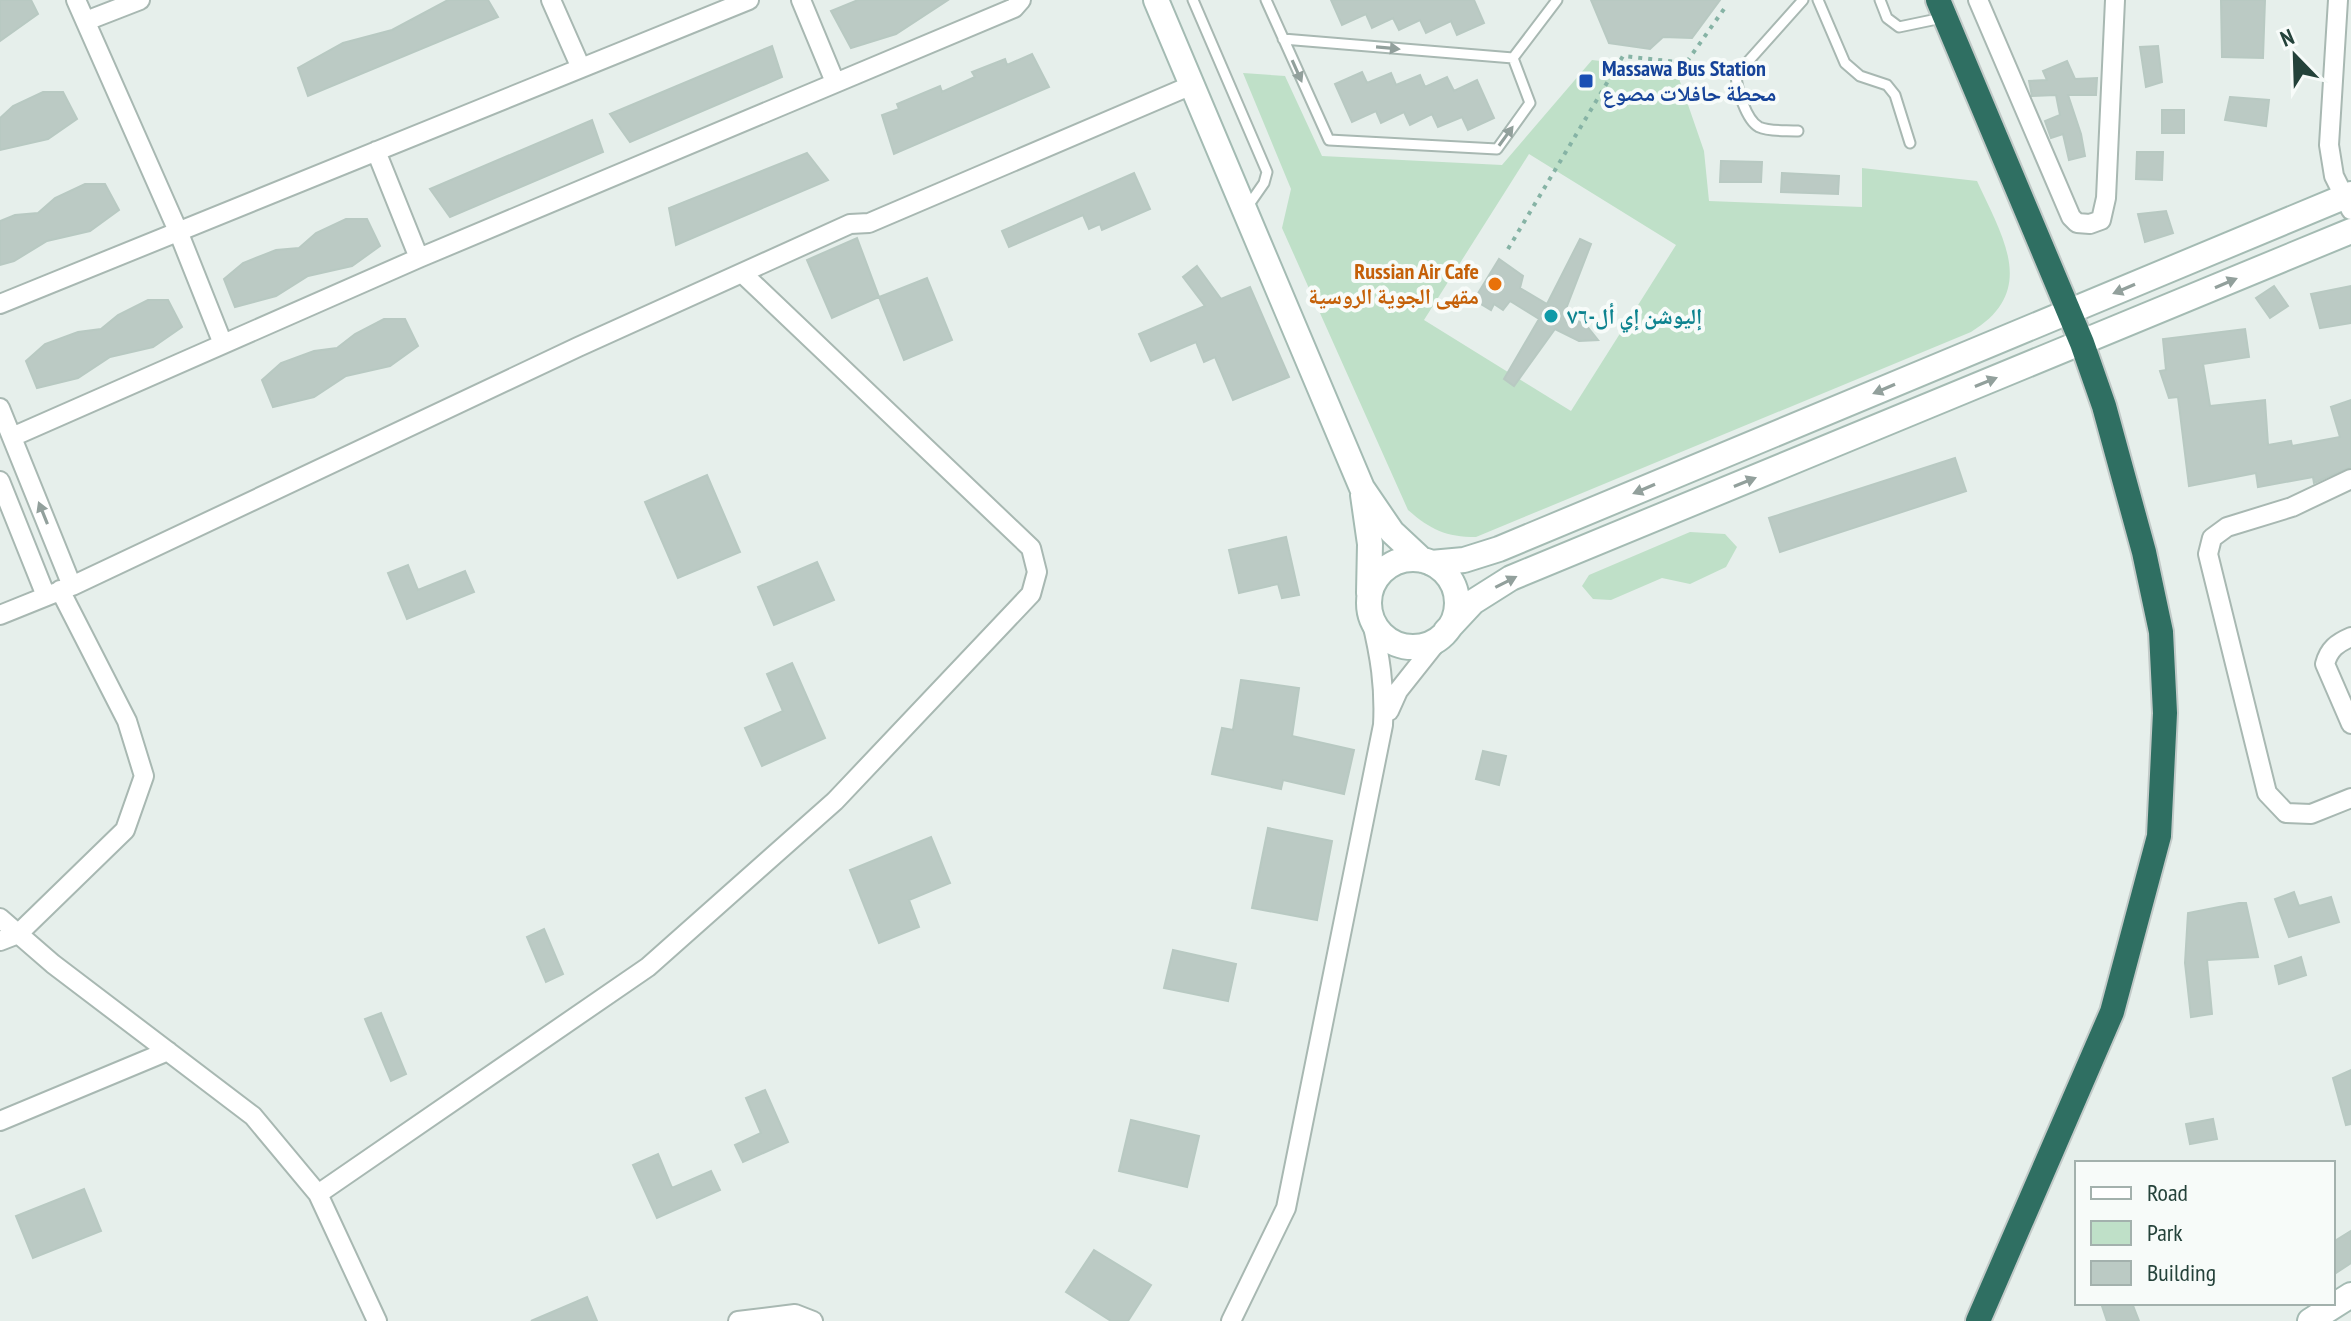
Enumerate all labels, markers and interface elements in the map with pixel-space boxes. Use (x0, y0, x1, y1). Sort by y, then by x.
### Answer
north arrow (2255, 16, 2335, 96)
text: N (2276, 22, 2298, 53)
one-way arrow (1376, 42, 1401, 55)
place label: Massawa Bus Station محطة حافلات مصوع (1602, 54, 1776, 108)
one-way arrow (1291, 60, 1304, 83)
marker: Massawa Bus Station محطة حافلات مصوع (1577, 72, 1595, 90)
one-way arrow (1498, 126, 1514, 146)
place label: Russian Air Cafe مقهى الجوية الروسية (1308, 257, 1479, 310)
marker: Russian Air Cafe مقهى الجوية الروسية (1486, 275, 1504, 293)
one-way arrow (2214, 276, 2238, 289)
one-way arrow (2112, 283, 2136, 296)
place label: إليوشن إي أل-٧٦ (1567, 302, 1702, 333)
marker: إليوشن إي أل-٧٦ (1542, 307, 1560, 325)
one-way arrow (1974, 376, 1998, 389)
one-way arrow (1872, 383, 1896, 396)
one-way arrow (1733, 475, 1757, 488)
one-way arrow (1632, 483, 1656, 496)
one-way arrow (36, 501, 49, 525)
one-way arrow (1494, 575, 1517, 588)
legend (2075, 1161, 2335, 1305)
text: Road (2147, 1177, 2188, 1208)
text: Park (2147, 1217, 2183, 1248)
text: Building (2147, 1257, 2216, 1288)

